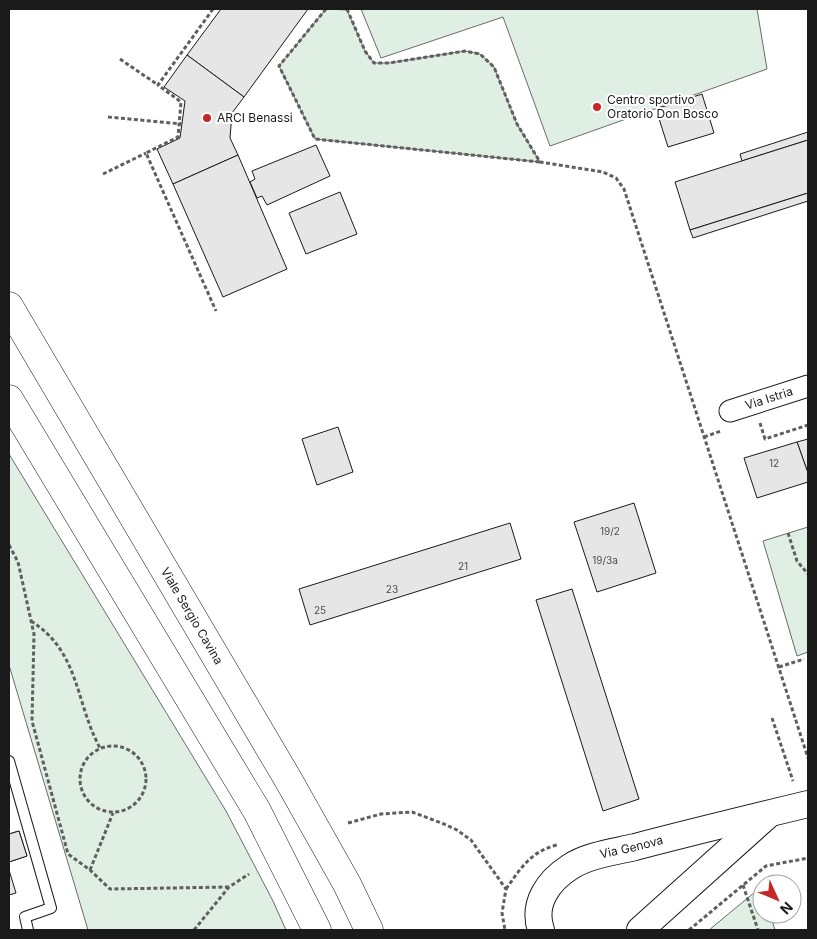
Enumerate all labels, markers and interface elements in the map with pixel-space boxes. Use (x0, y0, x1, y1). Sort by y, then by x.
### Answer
place label: Centro sportivo Oratorio Don Bosco (607, 92, 718, 121)
marker: Centro sportivo Oratorio Don Bosco (591, 101, 603, 113)
place label: ARCI Benassi (217, 110, 293, 125)
marker: ARCI Benassi (201, 112, 213, 124)
street label: Via Istria (743, 383, 795, 413)
house number: 12 (769, 457, 779, 469)
house number: 19/2 (600, 525, 620, 537)
house number: 19/3a (592, 554, 618, 566)
house number: 21 (458, 560, 468, 572)
street label: Viale Sergio Cavina (158, 565, 227, 667)
house number: 23 (386, 583, 398, 595)
house number: 25 (314, 604, 326, 616)
street label: Via Genova (598, 832, 665, 861)
north arrow (752, 874, 802, 924)
text: N (777, 899, 797, 918)

